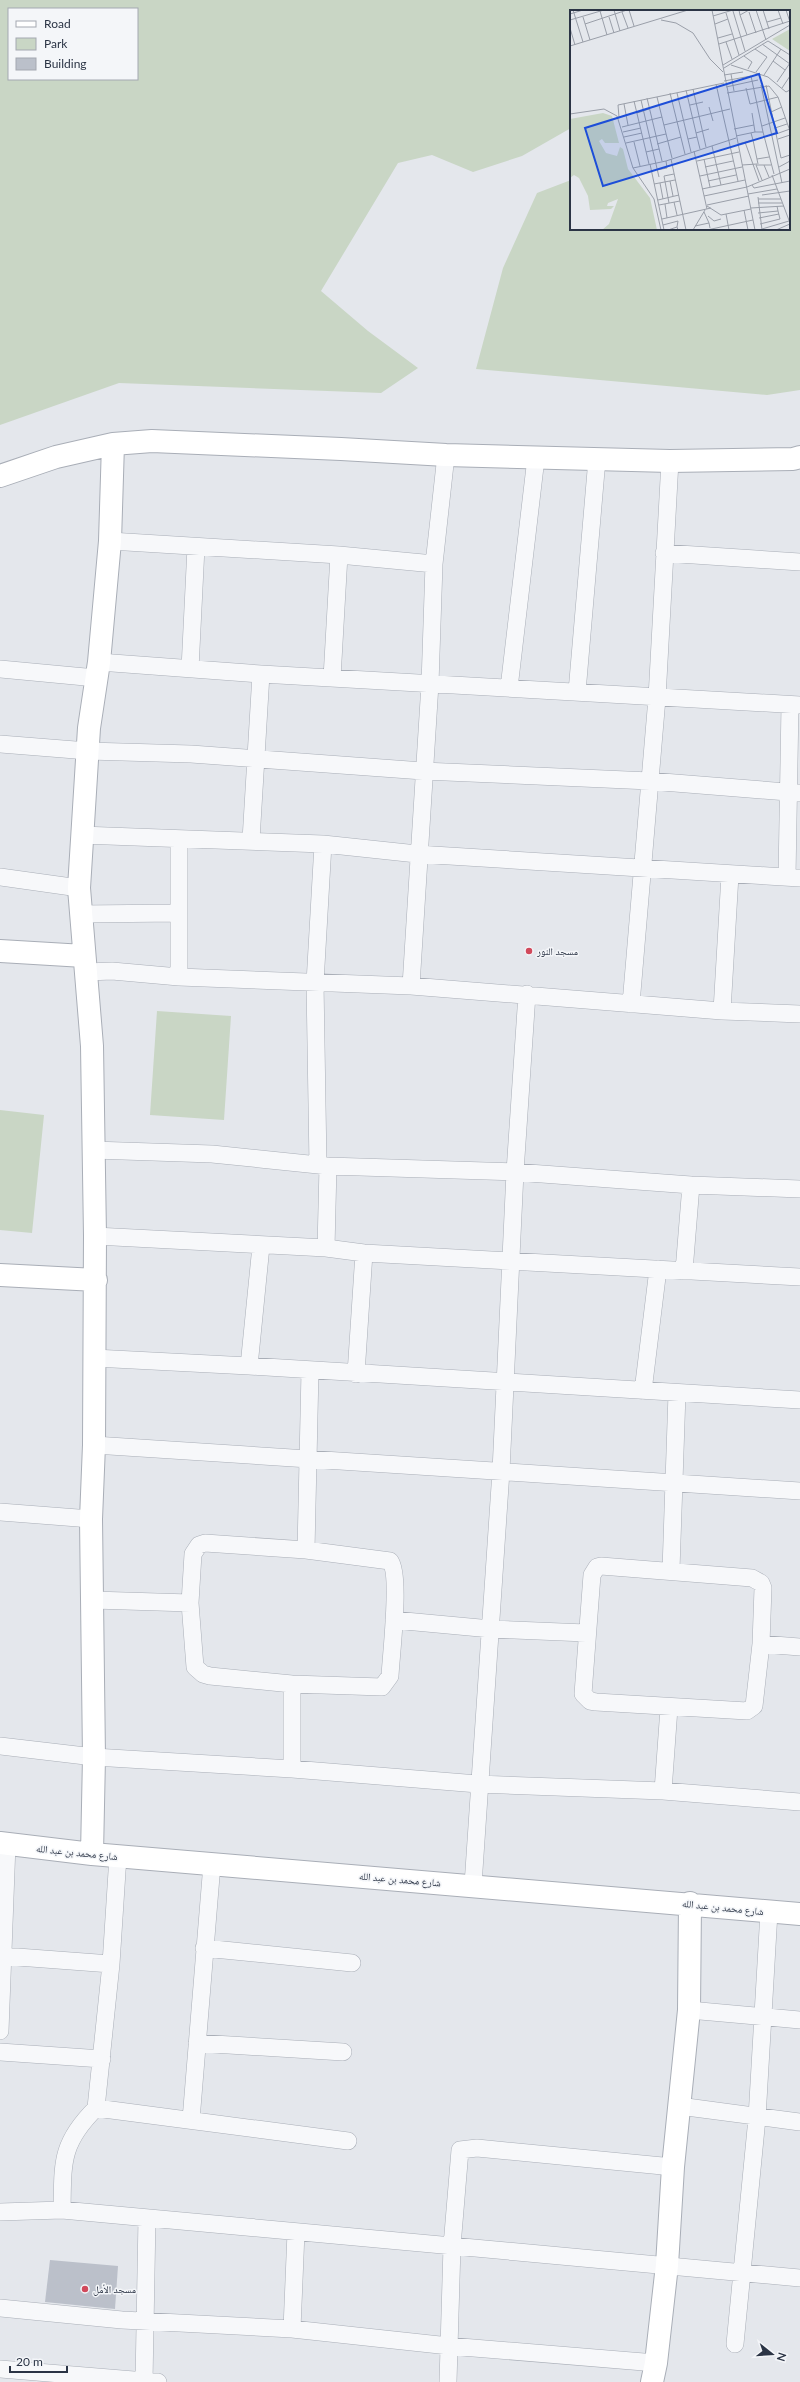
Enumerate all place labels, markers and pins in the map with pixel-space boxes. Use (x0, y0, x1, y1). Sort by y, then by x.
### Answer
place label: مسجد النور (536, 945, 579, 957)
marker: مسجد النور (524, 946, 534, 956)
place label: مسجد الأمل (93, 2283, 137, 2296)
marker: مسجد الأمل (80, 2284, 90, 2294)

